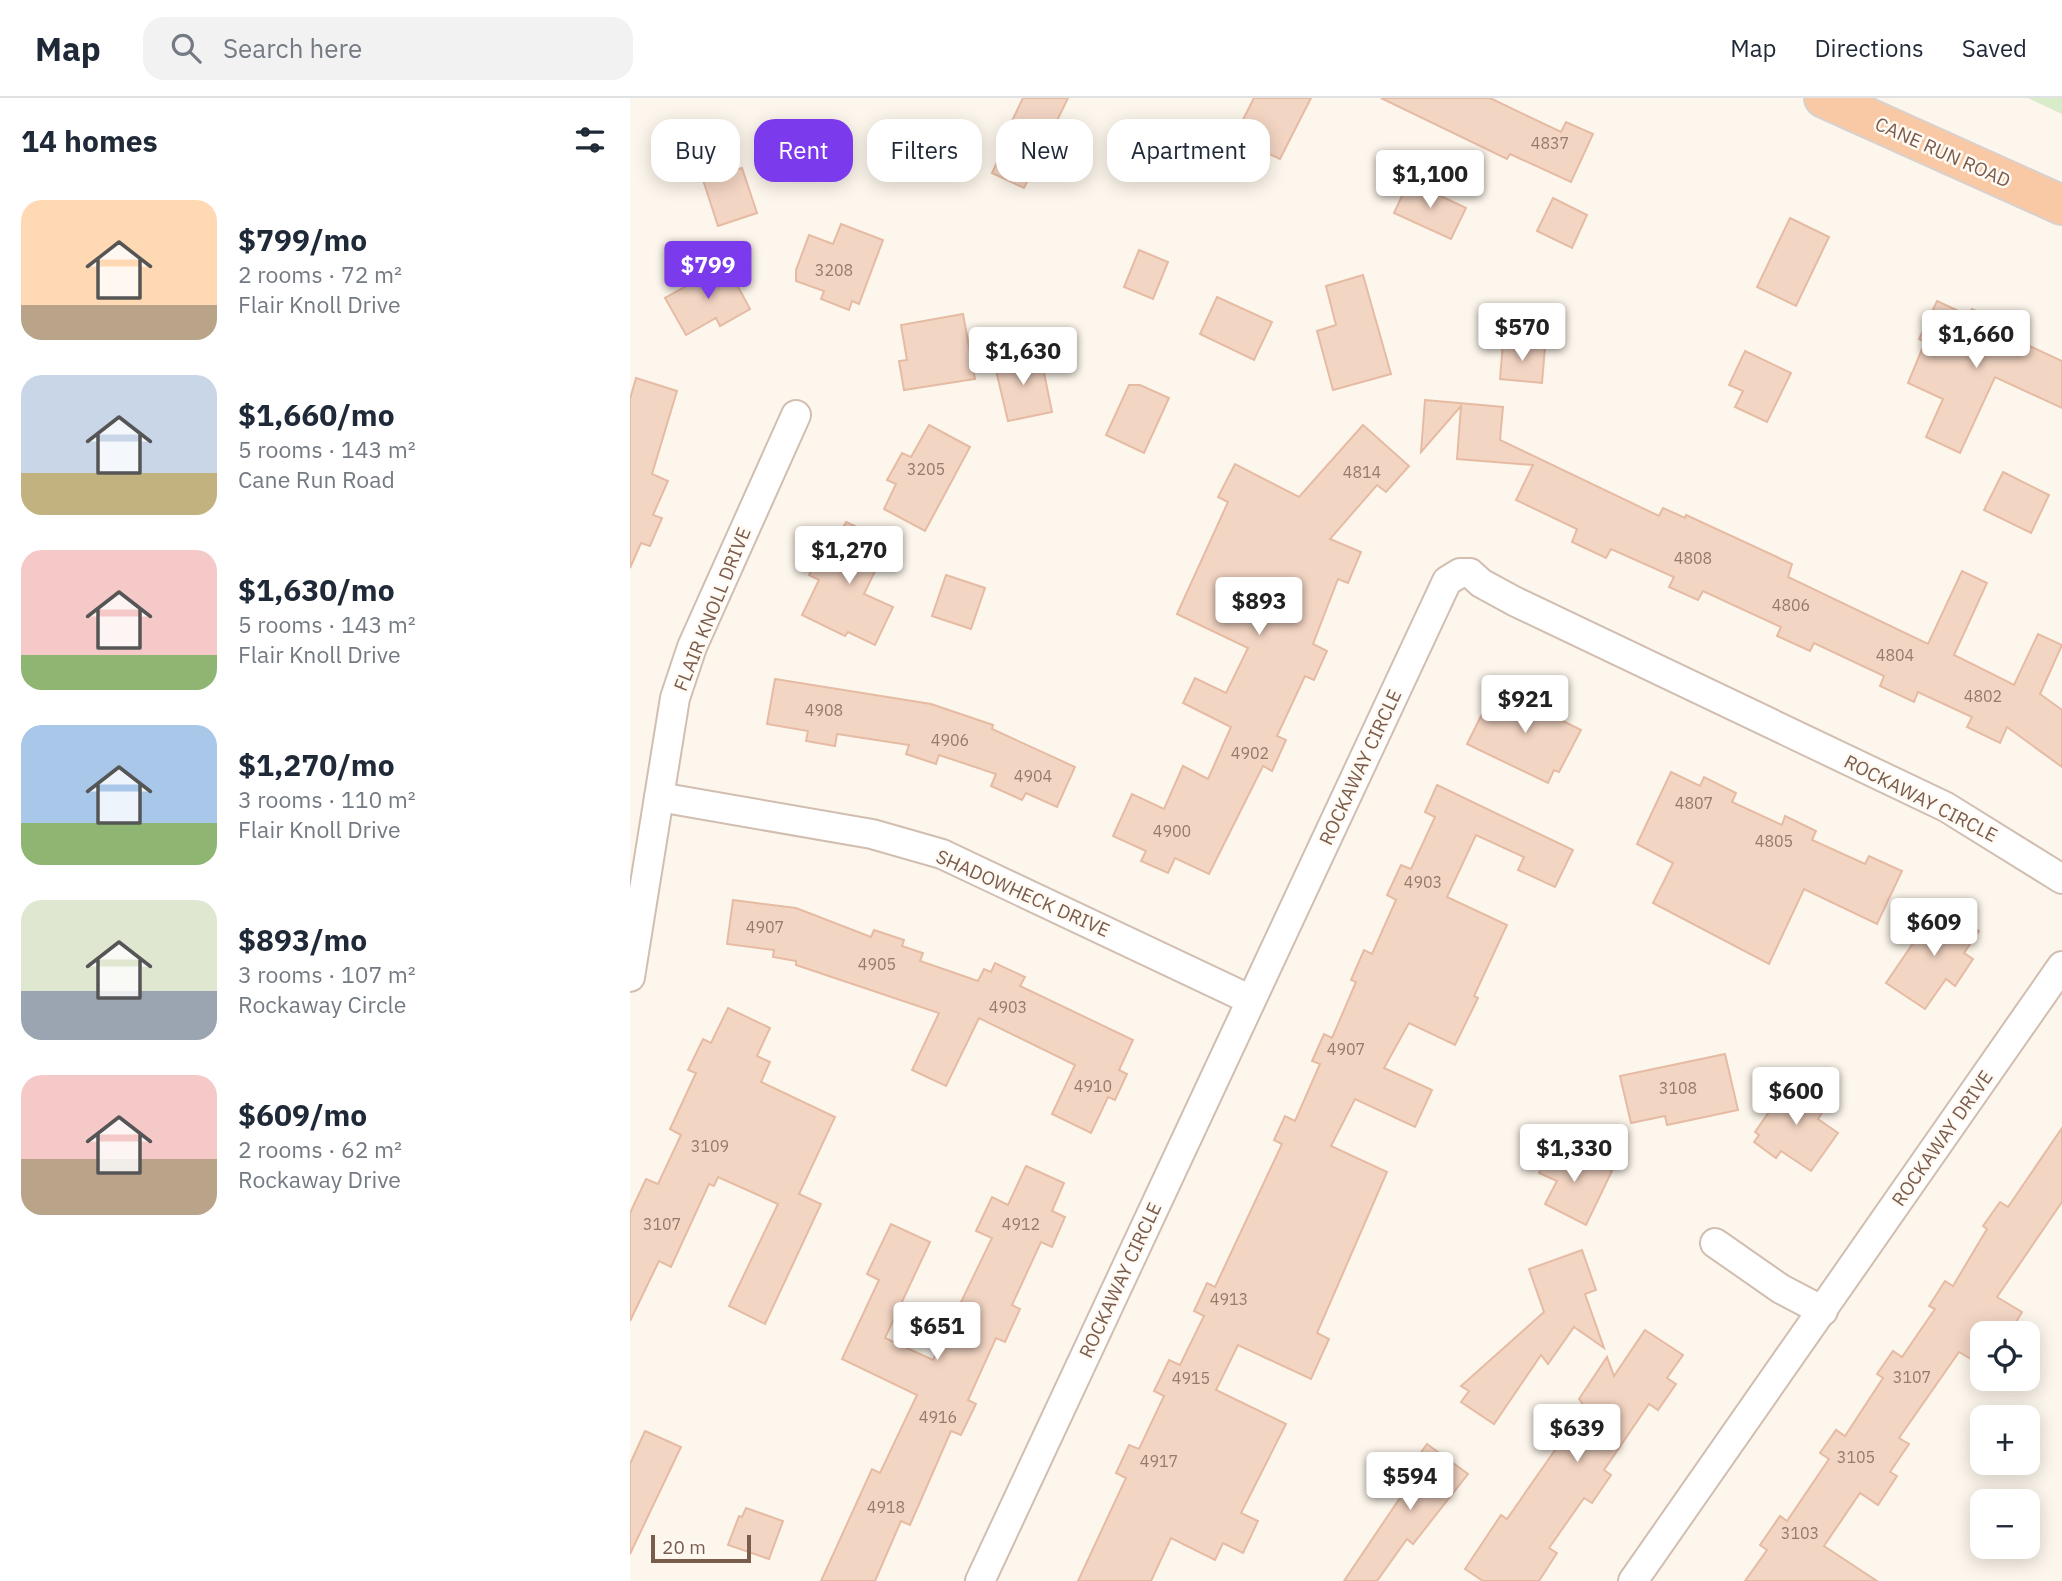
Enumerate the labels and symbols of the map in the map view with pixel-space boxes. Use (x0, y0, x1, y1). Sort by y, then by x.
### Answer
street label: CANE RUN ROAD (1872, 111, 2014, 193)
house number: 4837 (1531, 133, 1569, 153)
pin: $1,100 (1373, 150, 1487, 210)
pin: $799 (667, 242, 749, 301)
house number: 3208 (815, 260, 853, 280)
pin: $570 (1481, 303, 1563, 363)
pin: $1,660 (1919, 310, 2033, 370)
pin: $1,630 (966, 328, 1080, 387)
house number: 3205 (907, 459, 945, 479)
house number: 4814 (1343, 462, 1381, 482)
street label: FLAIR KNOLL DRIVE (668, 524, 756, 694)
pin: $1,270 (792, 526, 906, 586)
house number: 4808 (1674, 548, 1712, 568)
pin: $893 (1218, 578, 1300, 637)
house number: 4806 (1772, 595, 1810, 615)
house number: 4804 (1876, 645, 1914, 665)
pin: $921 (1484, 676, 1566, 735)
street label: ROCKAWAY CIRCLE (1313, 685, 1407, 849)
house number: 4802 (1964, 686, 2002, 706)
house number: 4908 (805, 700, 843, 720)
house number: 4906 (931, 730, 969, 750)
house number: 4902 (1231, 743, 1269, 763)
street label: ROCKAWAY CIRCLE (1840, 749, 2002, 847)
house number: 4904 (1014, 766, 1052, 786)
house number: 4807 (1675, 793, 1713, 813)
house number: 4900 (1153, 821, 1191, 841)
house number: 4805 (1755, 831, 1793, 851)
street label: SHADOWHECK DRIVE (932, 844, 1114, 942)
house number: 4903 (1404, 872, 1442, 892)
pin: $609 (1893, 898, 1975, 958)
house number: 4907 (746, 917, 784, 937)
house number: 4905 (858, 954, 896, 974)
house number: 4903 (989, 997, 1027, 1017)
house number: 4907 (1327, 1039, 1365, 1059)
street label: ROCKAWAY DRIVE (1886, 1065, 1998, 1211)
pin: $600 (1755, 1068, 1837, 1127)
house number: 4910 (1074, 1076, 1112, 1096)
house number: 3108 (1659, 1078, 1697, 1098)
pin: $1,330 (1517, 1124, 1631, 1184)
house number: 3109 (691, 1136, 729, 1156)
street label: ROCKAWAY CIRCLE (1073, 1198, 1167, 1362)
house number: 3107 (643, 1214, 681, 1234)
house number: 4912 (1002, 1214, 1040, 1234)
house number: 4913 (1210, 1289, 1248, 1309)
pin: $651 (896, 1302, 978, 1362)
house number: 3107 (1893, 1367, 1931, 1387)
house number: 4915 (1172, 1368, 1210, 1388)
pin: $639 (1536, 1404, 1618, 1464)
house number: 4916 (919, 1407, 957, 1427)
house number: 3105 (1837, 1447, 1875, 1467)
house number: 4917 (1140, 1451, 1178, 1471)
pin: $594 (1369, 1452, 1451, 1512)
house number: 4918 (867, 1497, 905, 1517)
house number: 3103 (1781, 1523, 1819, 1543)
scale bar (651, 1532, 751, 1564)

